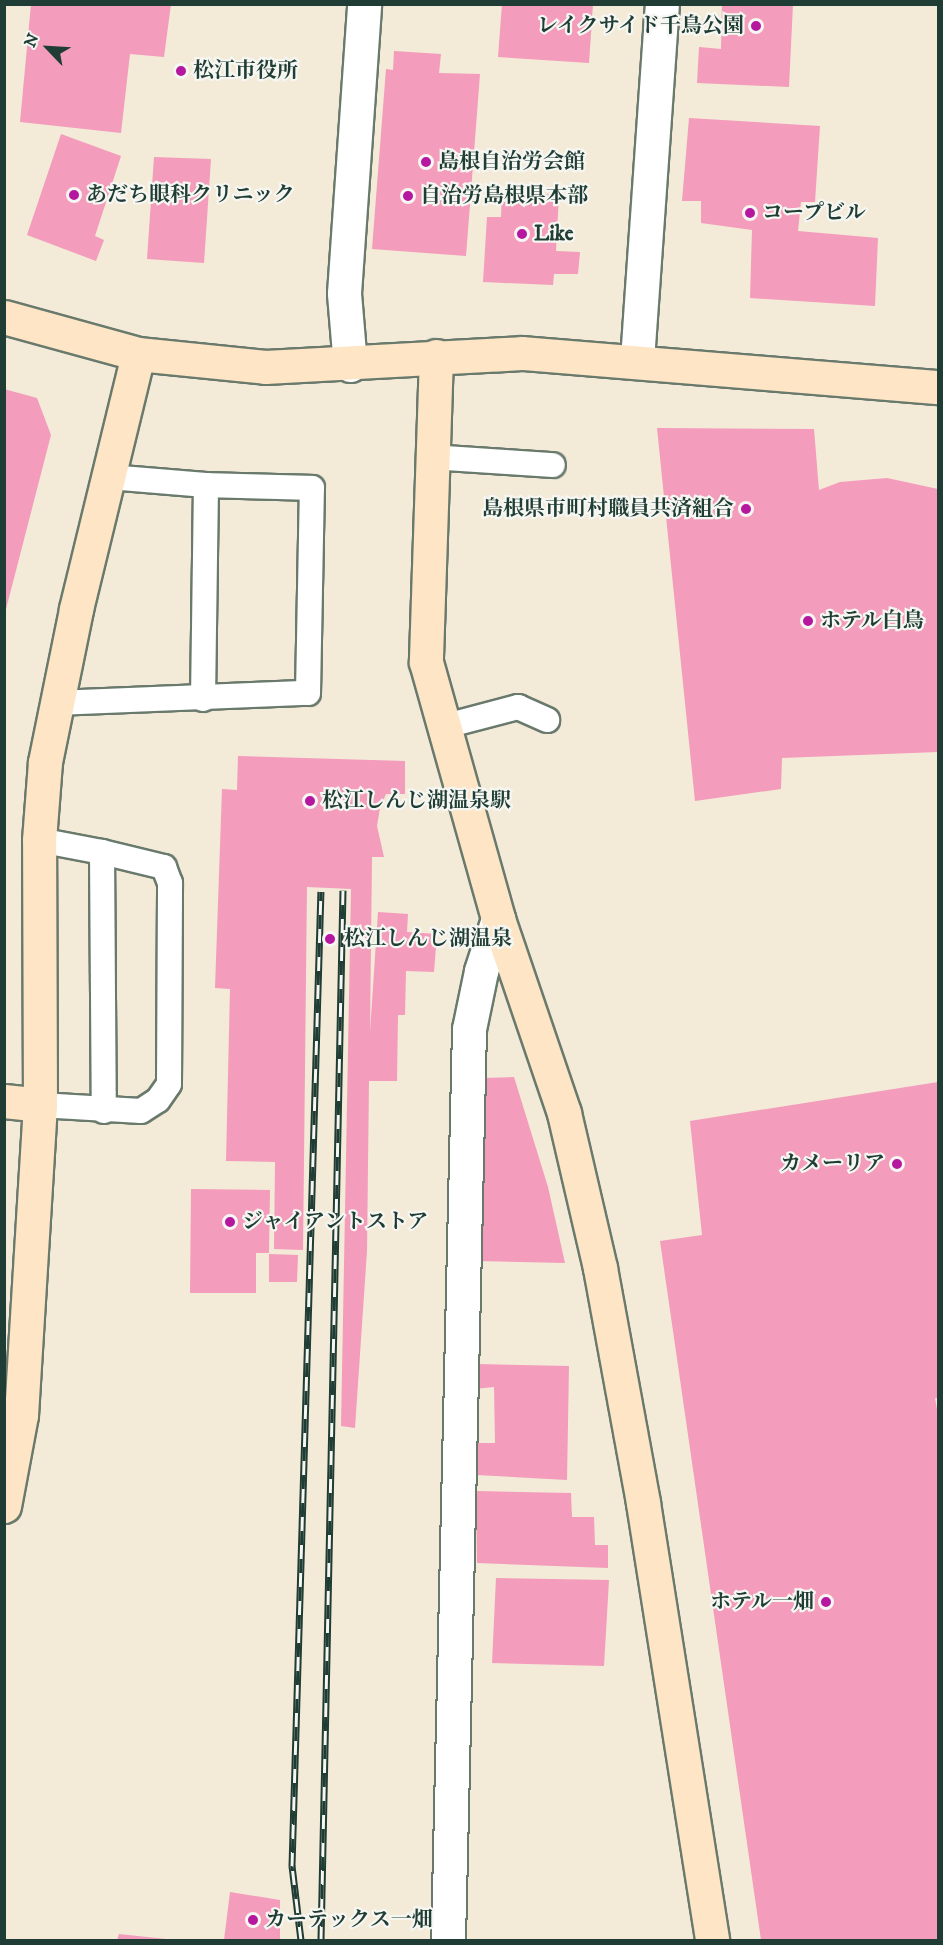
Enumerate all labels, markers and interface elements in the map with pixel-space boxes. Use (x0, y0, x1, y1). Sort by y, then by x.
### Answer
place label: レイクサイド千鳥公園 (534, 13, 744, 39)
north arrow (18, 18, 78, 78)
marker: レイクサイド千鳥公園 (749, 19, 763, 33)
text: N (20, 30, 44, 51)
place label: 松江市役所 (193, 58, 298, 84)
marker: 松江市役所 (174, 64, 188, 78)
place label: 島根自治労会館 (438, 149, 585, 175)
marker: 島根自治労会館 (419, 155, 433, 169)
place label: あだち眼科クリニック (86, 182, 296, 208)
place label: 自治労島根県本部 (420, 183, 588, 209)
marker: あだち眼科クリニック (67, 188, 81, 202)
marker: 自治労島根県本部 (401, 189, 415, 203)
place label: コープビル (762, 200, 867, 226)
marker: コープビル (743, 206, 757, 220)
place label: Like (534, 221, 573, 247)
marker: Like (515, 227, 529, 241)
place label: 島根県市町村職員共済組合 (482, 496, 734, 522)
marker: 島根県市町村職員共済組合 (739, 502, 753, 516)
place label: ホテル白鳥 (820, 608, 925, 634)
marker: ホテル白鳥 (801, 614, 815, 628)
place label: 松江しんじ湖温泉駅 (322, 788, 511, 814)
marker: 松江しんじ湖温泉駅 (303, 794, 317, 808)
place label: 松江しんじ湖温泉 (344, 926, 512, 952)
marker: 松江しんじ湖温泉 (321, 930, 339, 948)
place label: カメーリア (780, 1151, 885, 1177)
marker: カメーリア (890, 1157, 904, 1171)
place label: ジャイアントストア (242, 1209, 431, 1235)
marker: ジャイアントストア (223, 1215, 237, 1229)
place label: ホテル一畑 (709, 1589, 814, 1615)
marker: ホテル一畑 (819, 1595, 833, 1609)
place label: カーテックス一畑 (265, 1907, 433, 1933)
marker: カーテックス一畑 (246, 1913, 260, 1927)

